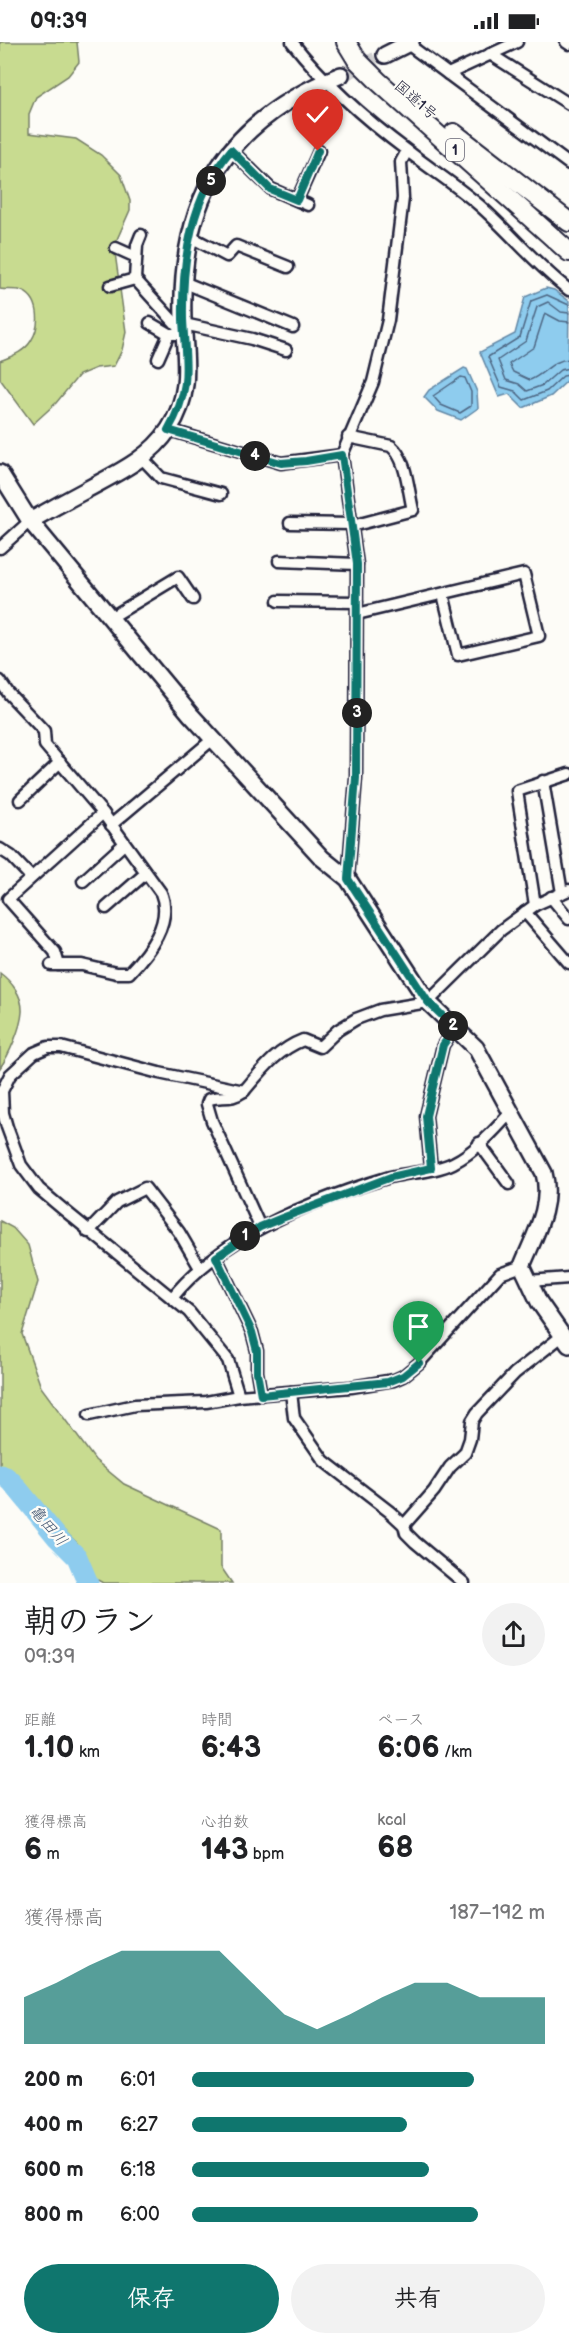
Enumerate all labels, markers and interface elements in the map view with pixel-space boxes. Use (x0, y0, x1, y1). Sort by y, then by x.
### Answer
text: 09:39 (30, 8, 88, 35)
street label: 国道1号 (390, 77, 441, 124)
pin (292, 89, 343, 151)
icon: check (301, 98, 334, 131)
road number: 1 (446, 139, 464, 161)
pin: 5 (196, 166, 226, 196)
text: 5 (206, 171, 216, 190)
pin: 4 (240, 441, 270, 471)
text: 4 (250, 446, 260, 465)
pin: 3 (342, 698, 372, 728)
text: 3 (352, 703, 362, 722)
pin: 2 (438, 1011, 468, 1041)
text: 2 (448, 1016, 458, 1035)
pin: 1 (230, 1221, 260, 1251)
text: 1 (242, 1226, 248, 1245)
pin (393, 1301, 444, 1363)
icon: arrive (402, 1310, 435, 1343)
water label: 亀田川 (25, 1502, 71, 1550)
text: 朝のラン (24, 1602, 156, 1642)
button: share (482, 1603, 545, 1666)
text: 09:39 (24, 1645, 75, 1669)
text: 距離 (24, 1711, 56, 1730)
text: 時間 (201, 1711, 233, 1730)
text: ペース (377, 1711, 424, 1730)
text: 1.10 (24, 1730, 75, 1766)
text: 6:43 (201, 1730, 261, 1766)
text: 6:06 (377, 1730, 440, 1766)
text: km (75, 1743, 100, 1762)
text: /km (440, 1743, 472, 1762)
text: kcal (377, 1811, 406, 1830)
text: 獲得標高 (24, 1813, 88, 1832)
text: 心拍数 (201, 1813, 249, 1832)
text: 68 (377, 1830, 414, 1866)
text: 6 (24, 1832, 42, 1868)
text: 143 (201, 1832, 248, 1868)
text: m (42, 1845, 60, 1864)
text: bpm (248, 1845, 284, 1864)
text: 187–192 m (450, 1901, 545, 1925)
text: 獲得標高 (24, 1906, 104, 1930)
text: 200 m (24, 2068, 83, 2092)
text: 6:01 (120, 2068, 156, 2092)
text: 400 m (24, 2113, 83, 2137)
text: 6:27 (120, 2113, 158, 2137)
text: 600 m (24, 2158, 84, 2182)
text: 6:18 (120, 2158, 156, 2182)
text: 800 m (24, 2203, 83, 2227)
text: 6:00 (120, 2203, 160, 2227)
button: 保存 (24, 2264, 279, 2333)
button: 共有 (291, 2264, 545, 2333)

